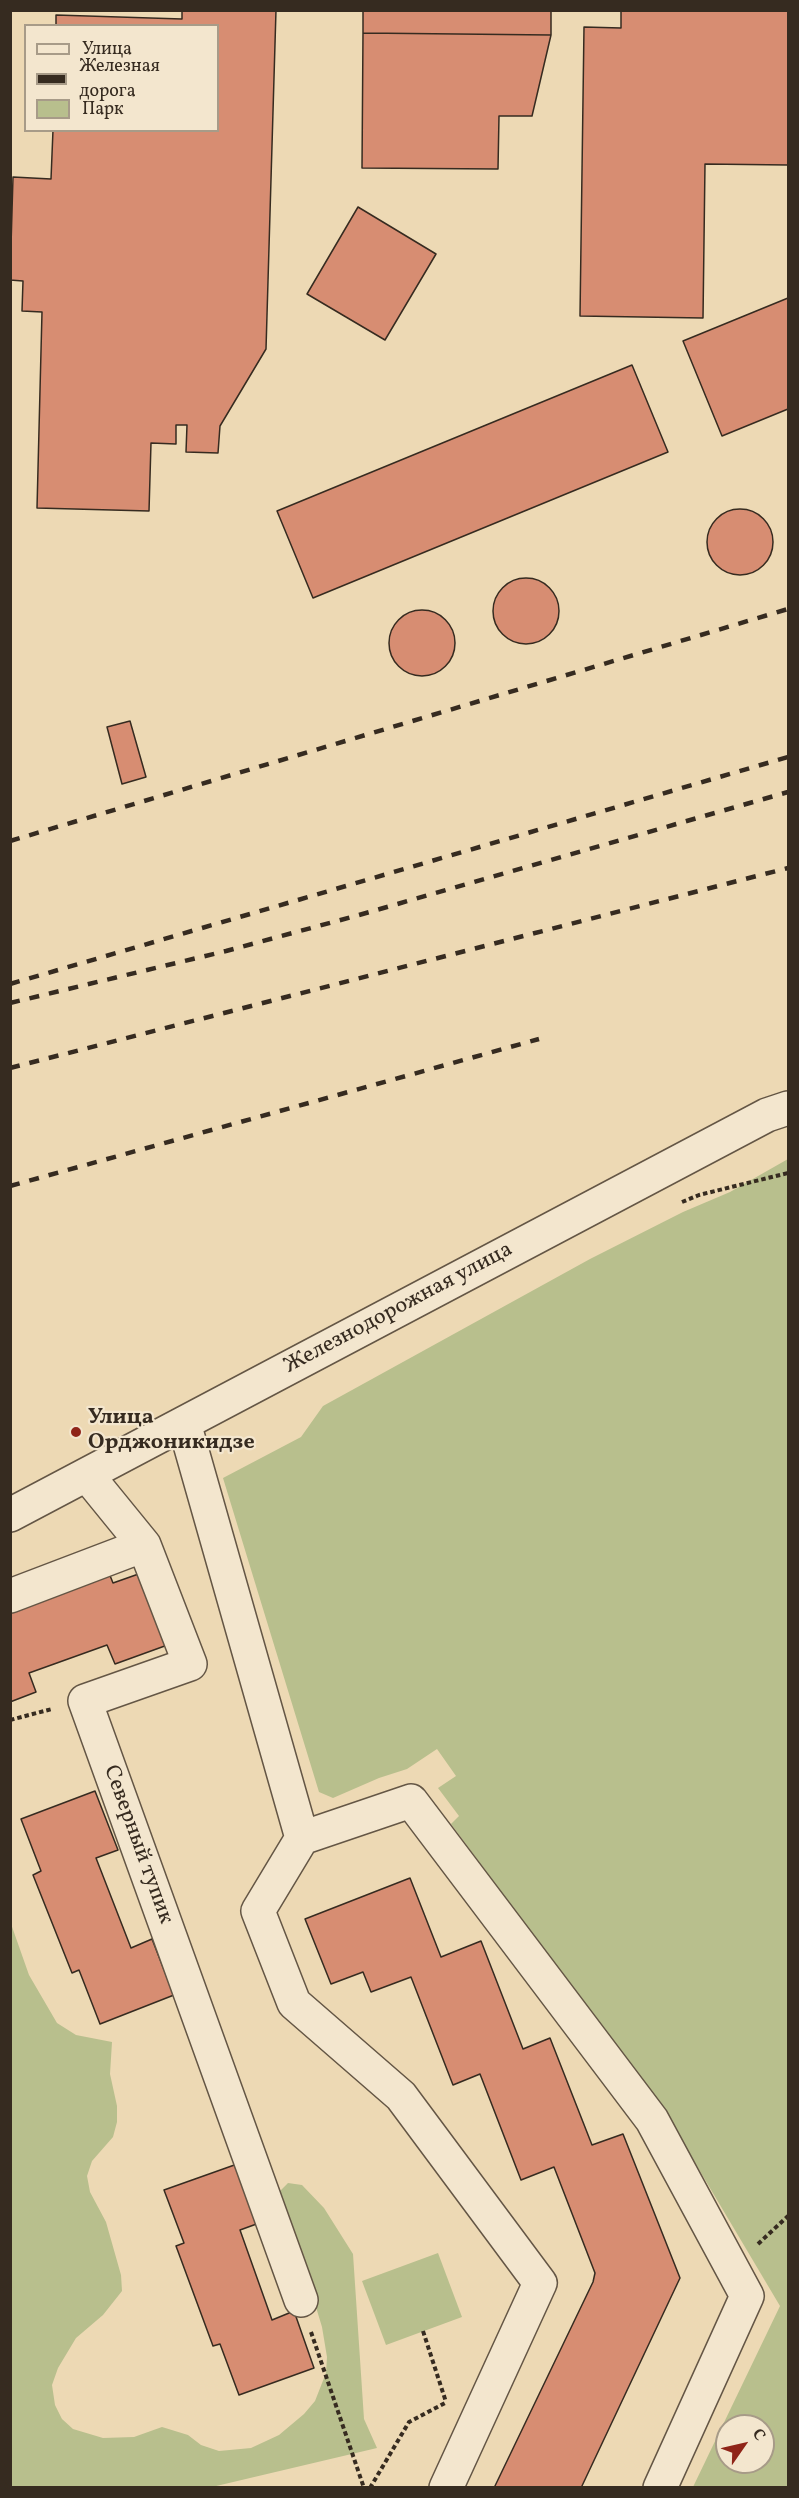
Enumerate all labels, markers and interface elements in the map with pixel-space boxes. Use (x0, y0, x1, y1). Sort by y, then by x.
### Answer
legend (24, 24, 219, 132)
text: Улица (82, 37, 132, 62)
text: Железная дорога (79, 54, 160, 104)
text: Парк (82, 97, 124, 122)
street label: Железнодорожная улица (280, 1237, 518, 1381)
place label: Улица Орджоникидзе (88, 1406, 255, 1458)
marker: Улица Орджоникидзе (69, 1425, 83, 1439)
street label: Северный тупик (96, 1762, 178, 1928)
north arrow (715, 2414, 775, 2474)
text: С (746, 2425, 770, 2445)

